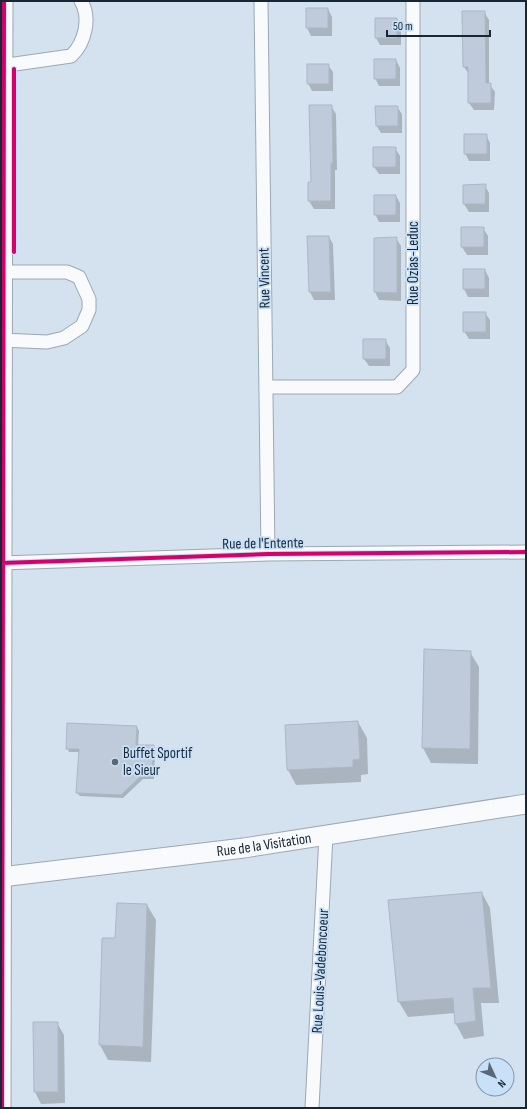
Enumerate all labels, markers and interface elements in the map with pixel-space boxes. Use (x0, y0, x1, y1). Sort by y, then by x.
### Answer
scale bar (387, 12, 490, 38)
text: 50 m (393, 19, 413, 34)
street label: Rue Ozias-Leduc (404, 221, 423, 305)
street label: Rue Vincent (254, 247, 275, 308)
street label: Rue de l'Entente (222, 533, 304, 554)
place label: Buffet Sportif le Sieur (123, 744, 193, 780)
marker: Buffet Sportif le Sieur (110, 757, 120, 767)
street label: Rue de la Visitation (216, 829, 313, 861)
street label: Rue Louis-Vadeboncoeur (308, 908, 333, 1034)
north arrow (475, 1057, 515, 1097)
text: N (495, 1077, 509, 1090)

